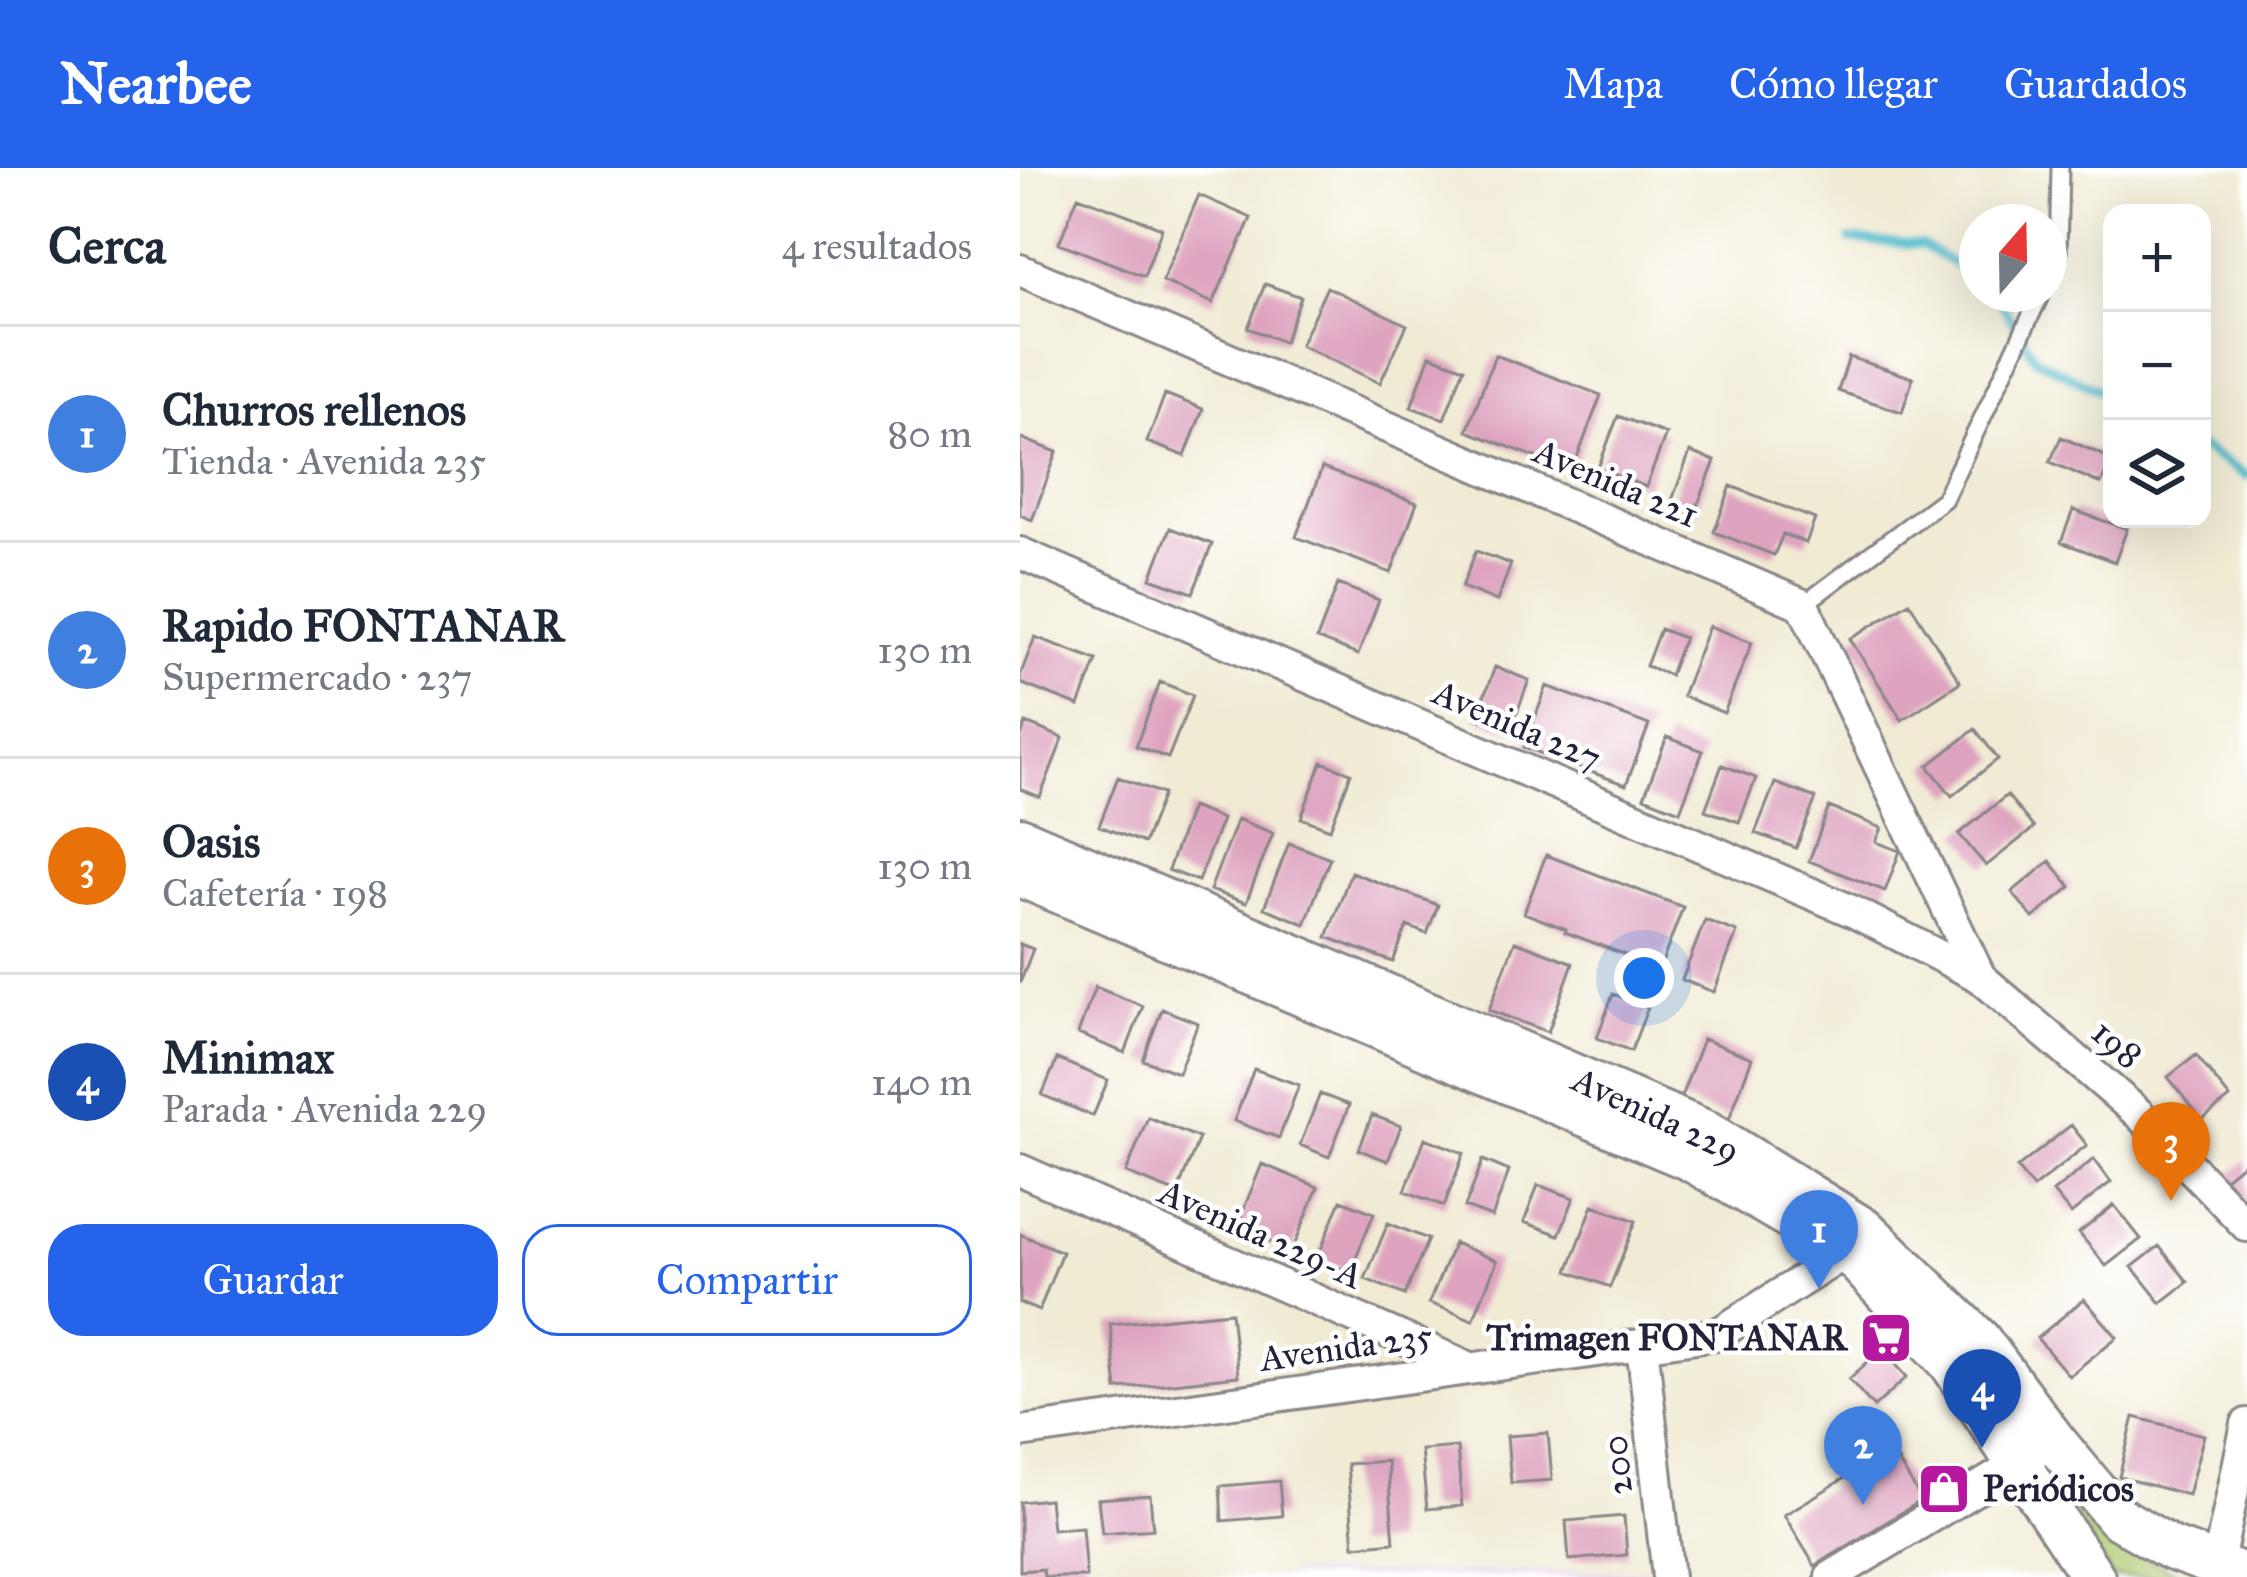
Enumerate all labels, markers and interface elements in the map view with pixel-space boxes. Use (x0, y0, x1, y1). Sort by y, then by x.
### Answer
text: Nearbee (60, 49, 252, 119)
text: Mapa (1563, 58, 1663, 110)
text: Cómo llegar (1729, 58, 1938, 110)
text: Guardados (2004, 58, 2187, 110)
north arrow (1959, 204, 2067, 312)
map controls (2103, 204, 2211, 528)
button: + (2103, 204, 2211, 312)
text: Cerca (48, 215, 166, 277)
text: 4 resultados (782, 222, 972, 270)
button: − (2103, 312, 2211, 420)
text: Churros rellenos (162, 382, 466, 437)
text: 1 (79, 410, 95, 458)
text: 80 m (887, 410, 972, 458)
button: layers (2103, 420, 2211, 528)
street label: Avenida 221 (1525, 428, 1705, 537)
text: Tienda · Avenida 235 (162, 437, 486, 485)
text: Rapido FONTANAR (162, 598, 564, 653)
text: 2 (77, 626, 97, 674)
text: 130 m (877, 626, 972, 674)
text: Supermercado · 237 (162, 653, 472, 701)
street label: Avenida 227 (1424, 669, 1608, 780)
text: Oasis (162, 814, 261, 869)
text: 3 (79, 842, 95, 890)
text: 130 m (877, 842, 972, 890)
text: Cafetería · 198 (162, 869, 388, 917)
your location (1614, 948, 1674, 1008)
street label: 198 (2083, 1010, 2151, 1078)
text: Minimax (162, 1030, 334, 1085)
street label: Avenida 229 (1563, 1056, 1747, 1173)
text: 4 (76, 1058, 98, 1106)
text: 140 m (871, 1058, 972, 1106)
text: Parada · Avenida 229 (162, 1085, 487, 1133)
pin: 3 (2132, 1102, 2210, 1201)
street label: Avenida 229-A (1150, 1169, 1370, 1299)
pin: 1 (1780, 1190, 1858, 1289)
button: Guardar (48, 1224, 498, 1336)
button: Compartir (522, 1224, 972, 1336)
supermarket icon: Trimagen FONTANAR (1858, 1310, 1914, 1366)
street label: Avenida 235 (1255, 1313, 1435, 1381)
place label: Trimagen FONTANAR (1486, 1316, 1849, 1360)
pin: 4 (1943, 1349, 2021, 1448)
pin: 2 (1824, 1406, 1902, 1505)
street label: 200 (1592, 1433, 1642, 1497)
shop icon: Periódicos (1916, 1461, 1972, 1517)
place label: Periódicos (1983, 1467, 2134, 1511)

